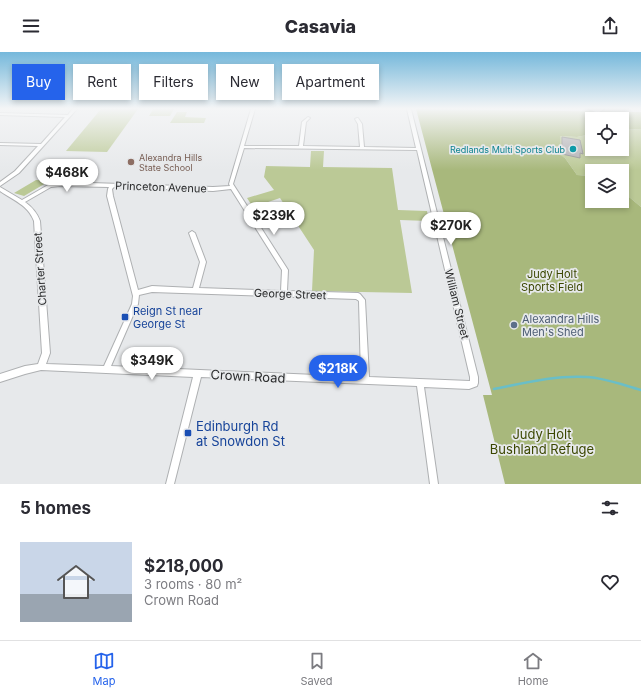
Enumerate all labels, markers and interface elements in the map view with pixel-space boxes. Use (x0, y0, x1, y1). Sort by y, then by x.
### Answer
icon: menu (20, 15, 42, 37)
icon: share (599, 15, 621, 37)
text: Casavia (285, 16, 356, 37)
chip: Buy (12, 64, 65, 100)
chip: Rent (73, 64, 131, 100)
chip: Filters (139, 64, 208, 100)
chip: New (216, 64, 274, 100)
chip: Apartment (282, 64, 379, 100)
map controls (585, 112, 629, 208)
button: locate (585, 112, 629, 156)
place label: Redlands Multi Sports Club (450, 144, 565, 155)
marker: Redlands Multi Sports Club (568, 144, 578, 154)
place label: Alexandra Hills State School (139, 152, 202, 173)
marker: Alexandra Hills State School (126, 157, 136, 167)
pin: $468K (39, 159, 95, 193)
text: $468K (45, 164, 89, 180)
button: layers (585, 164, 629, 208)
street label: Princeton Avenue (115, 178, 207, 196)
pin: $239K (246, 202, 302, 236)
text: $239K (253, 207, 295, 223)
pin: $270K (423, 212, 479, 246)
text: $270K (430, 217, 472, 233)
street label: Charter Street (30, 232, 50, 306)
park label: Judy Holt Sports Field (521, 267, 583, 294)
street label: William Street (442, 268, 473, 341)
street label: George Street (254, 286, 327, 302)
place label: Reign St near George St (133, 304, 202, 331)
marker: Reign St near George St (120, 312, 130, 322)
place label: Alexandra Hills Men's Shed (522, 312, 599, 339)
marker: Alexandra Hills Men's Shed (509, 320, 519, 330)
pin: $349K (124, 347, 180, 381)
text: $349K (130, 352, 174, 368)
pin: $218K (310, 355, 366, 389)
text: $218K (318, 360, 358, 376)
street label: Crown Road (210, 366, 286, 386)
place label: Edinburgh Rd at Snowdon St (196, 418, 285, 449)
park label: Judy Holt Bushland Refuge (490, 426, 594, 457)
marker: Edinburgh Rd at Snowdon St (183, 428, 193, 438)
icon: filters (599, 497, 621, 519)
text: 5 homes (20, 498, 91, 518)
text: $218,000 (144, 556, 223, 576)
icon: home (52, 558, 100, 606)
icon: heart (599, 571, 621, 593)
text: 3 rooms · 80 m² (144, 576, 242, 592)
text: Crown Road (144, 592, 219, 608)
tab: Map (93, 650, 115, 688)
tab: Saved (300, 650, 333, 688)
tab: Home (518, 650, 548, 688)

